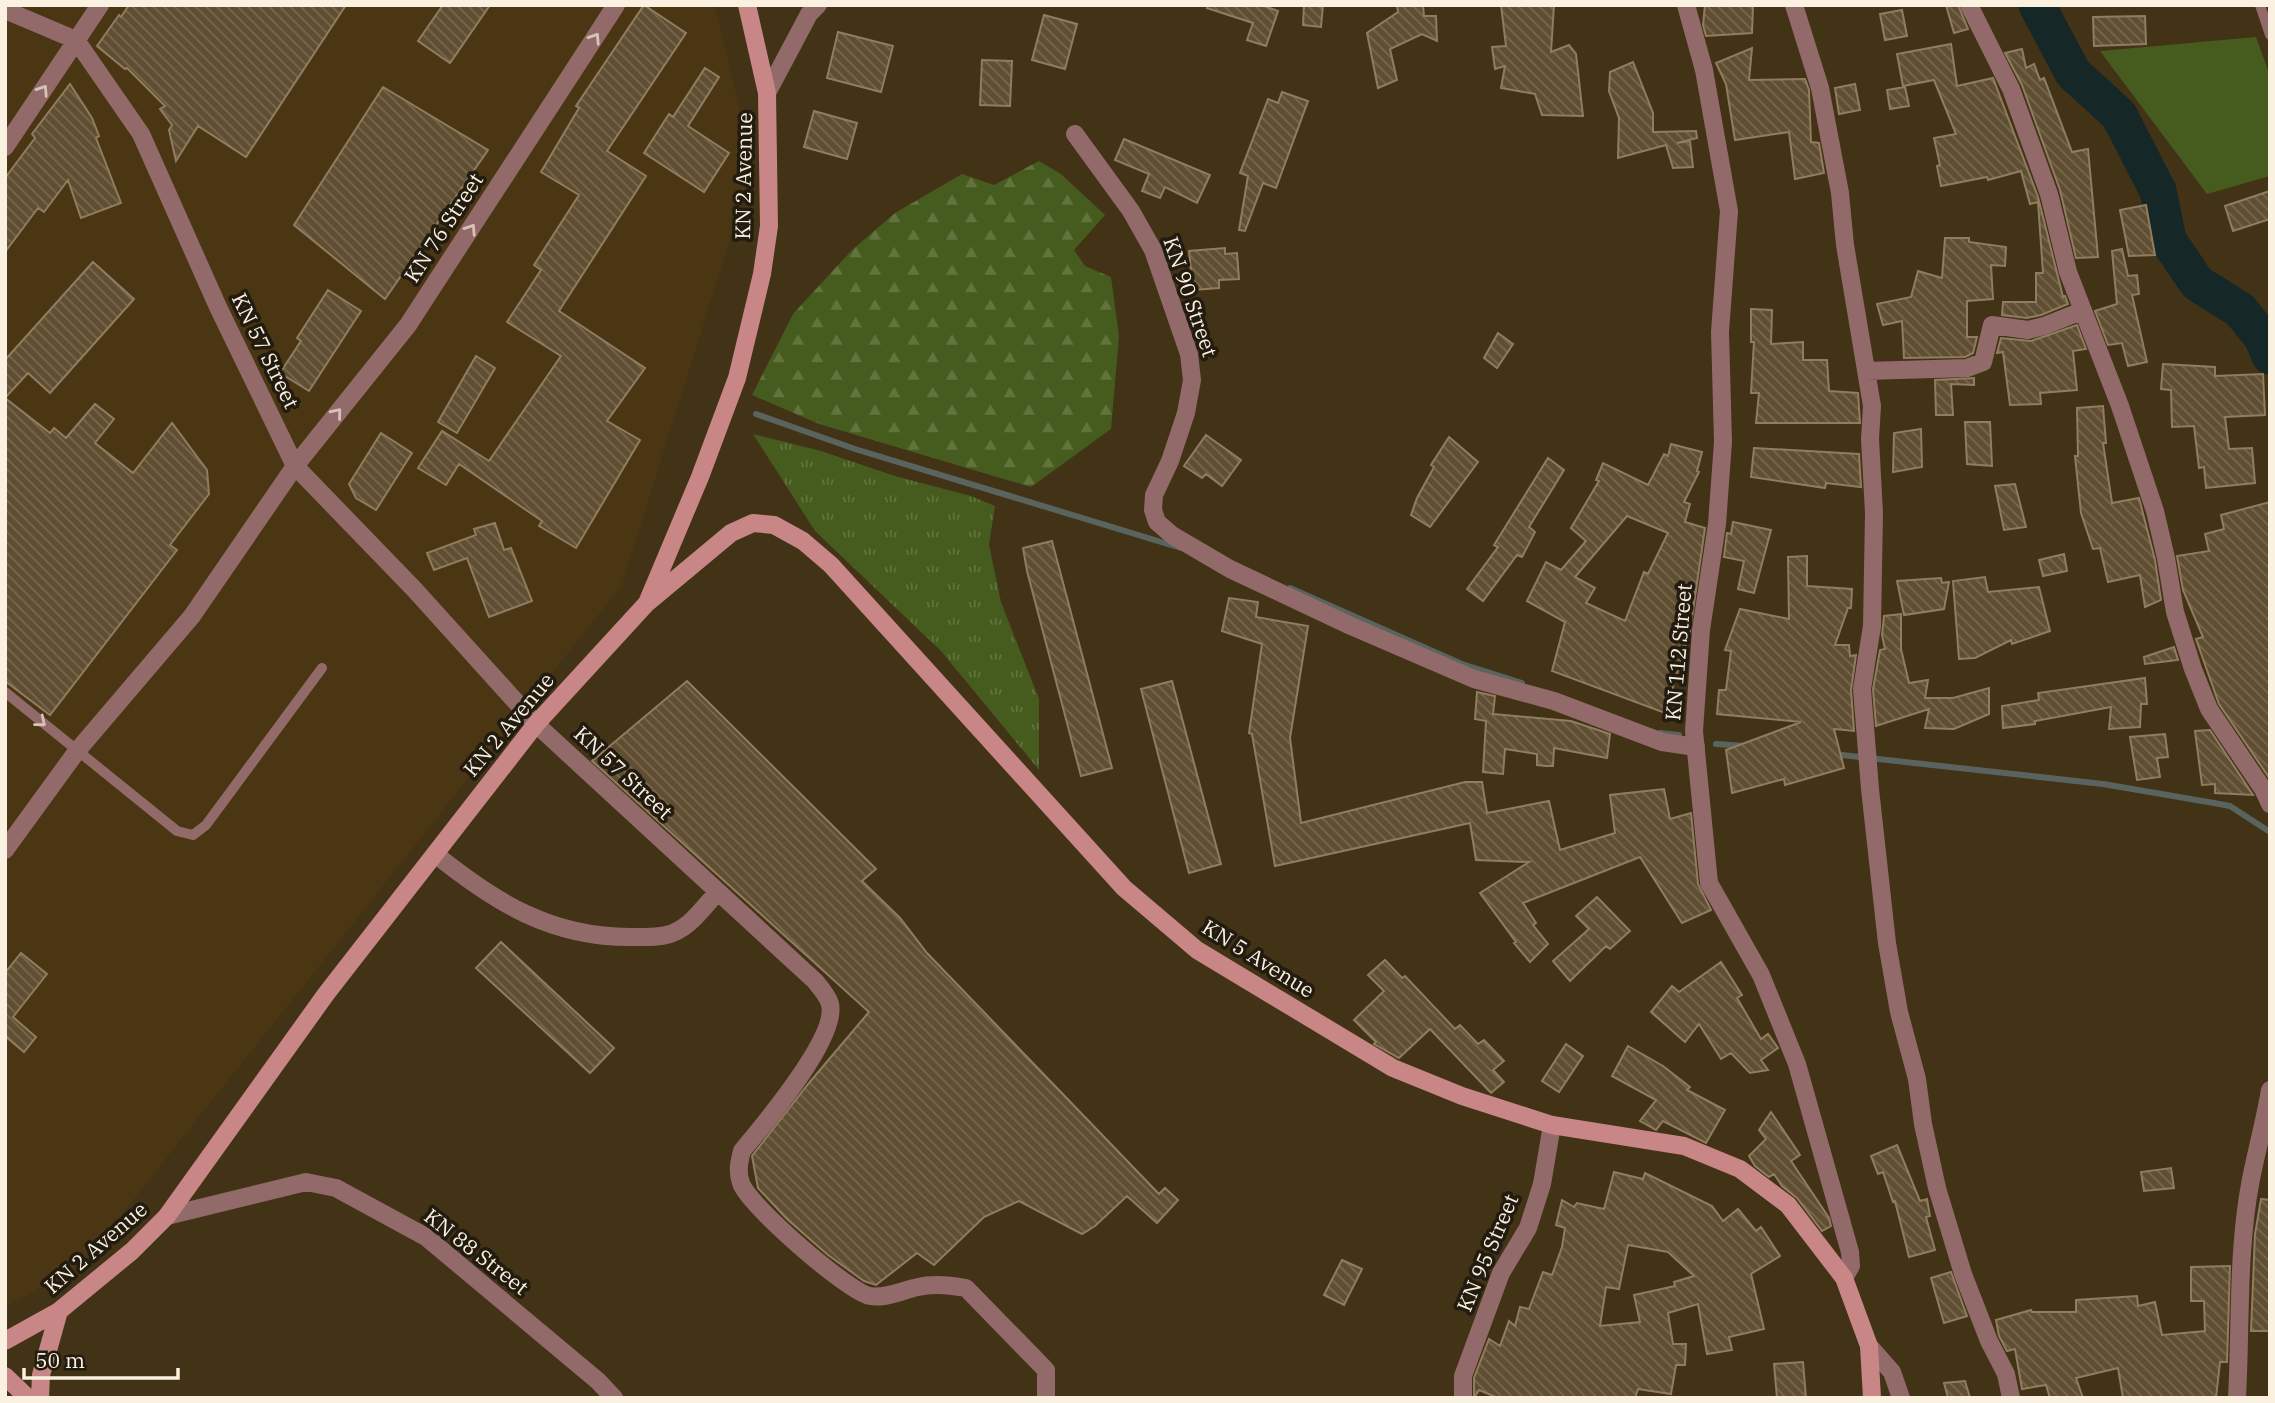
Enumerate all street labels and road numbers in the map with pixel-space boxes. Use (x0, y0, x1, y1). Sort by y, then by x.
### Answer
street label: KN 2 Avenue (728, 112, 758, 240)
street label: KN 76 Street (397, 167, 489, 288)
street label: KN 90 Street (1157, 233, 1225, 360)
street label: KN 57 Street (226, 288, 306, 413)
street label: KN 112 Street (1658, 582, 1698, 722)
street label: KN 2 Avenue (457, 667, 560, 782)
street label: KN 57 Street (568, 719, 679, 825)
street label: KN 5 Avenue (1197, 913, 1320, 1004)
street label: KN 95 Street (1450, 1190, 1524, 1316)
street label: KN 2 Avenue (38, 1195, 153, 1300)
street label: KN 88 Street (419, 1202, 535, 1301)

